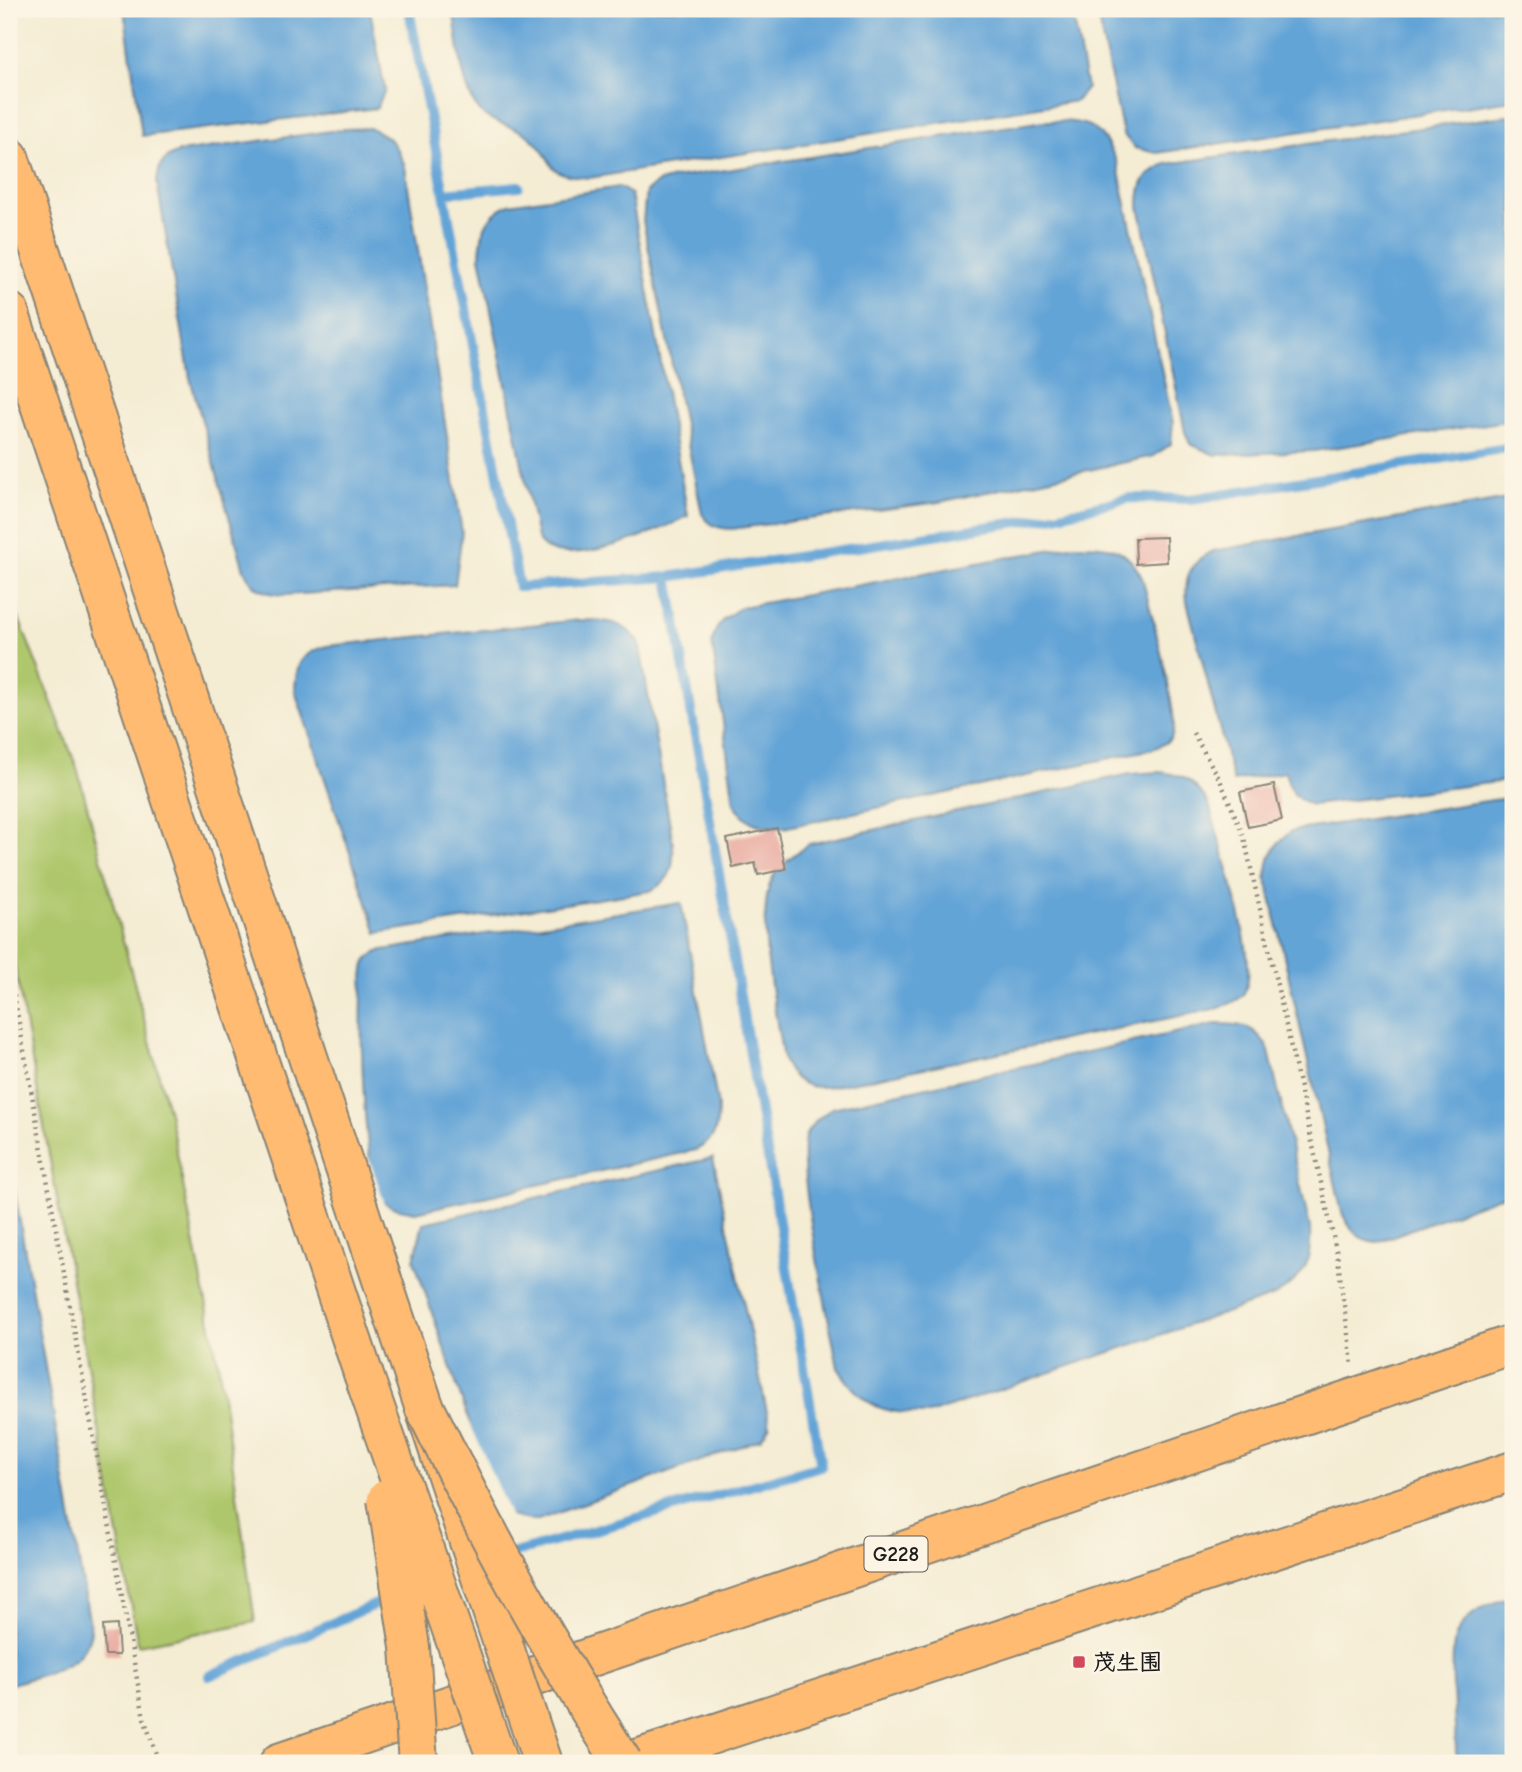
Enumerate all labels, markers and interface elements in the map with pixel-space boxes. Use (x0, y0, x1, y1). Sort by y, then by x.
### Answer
road number: G228 (864, 1536, 928, 1572)
place label: 茂生围 (1093, 1649, 1162, 1676)
marker: 茂生围 (1071, 1654, 1087, 1670)

